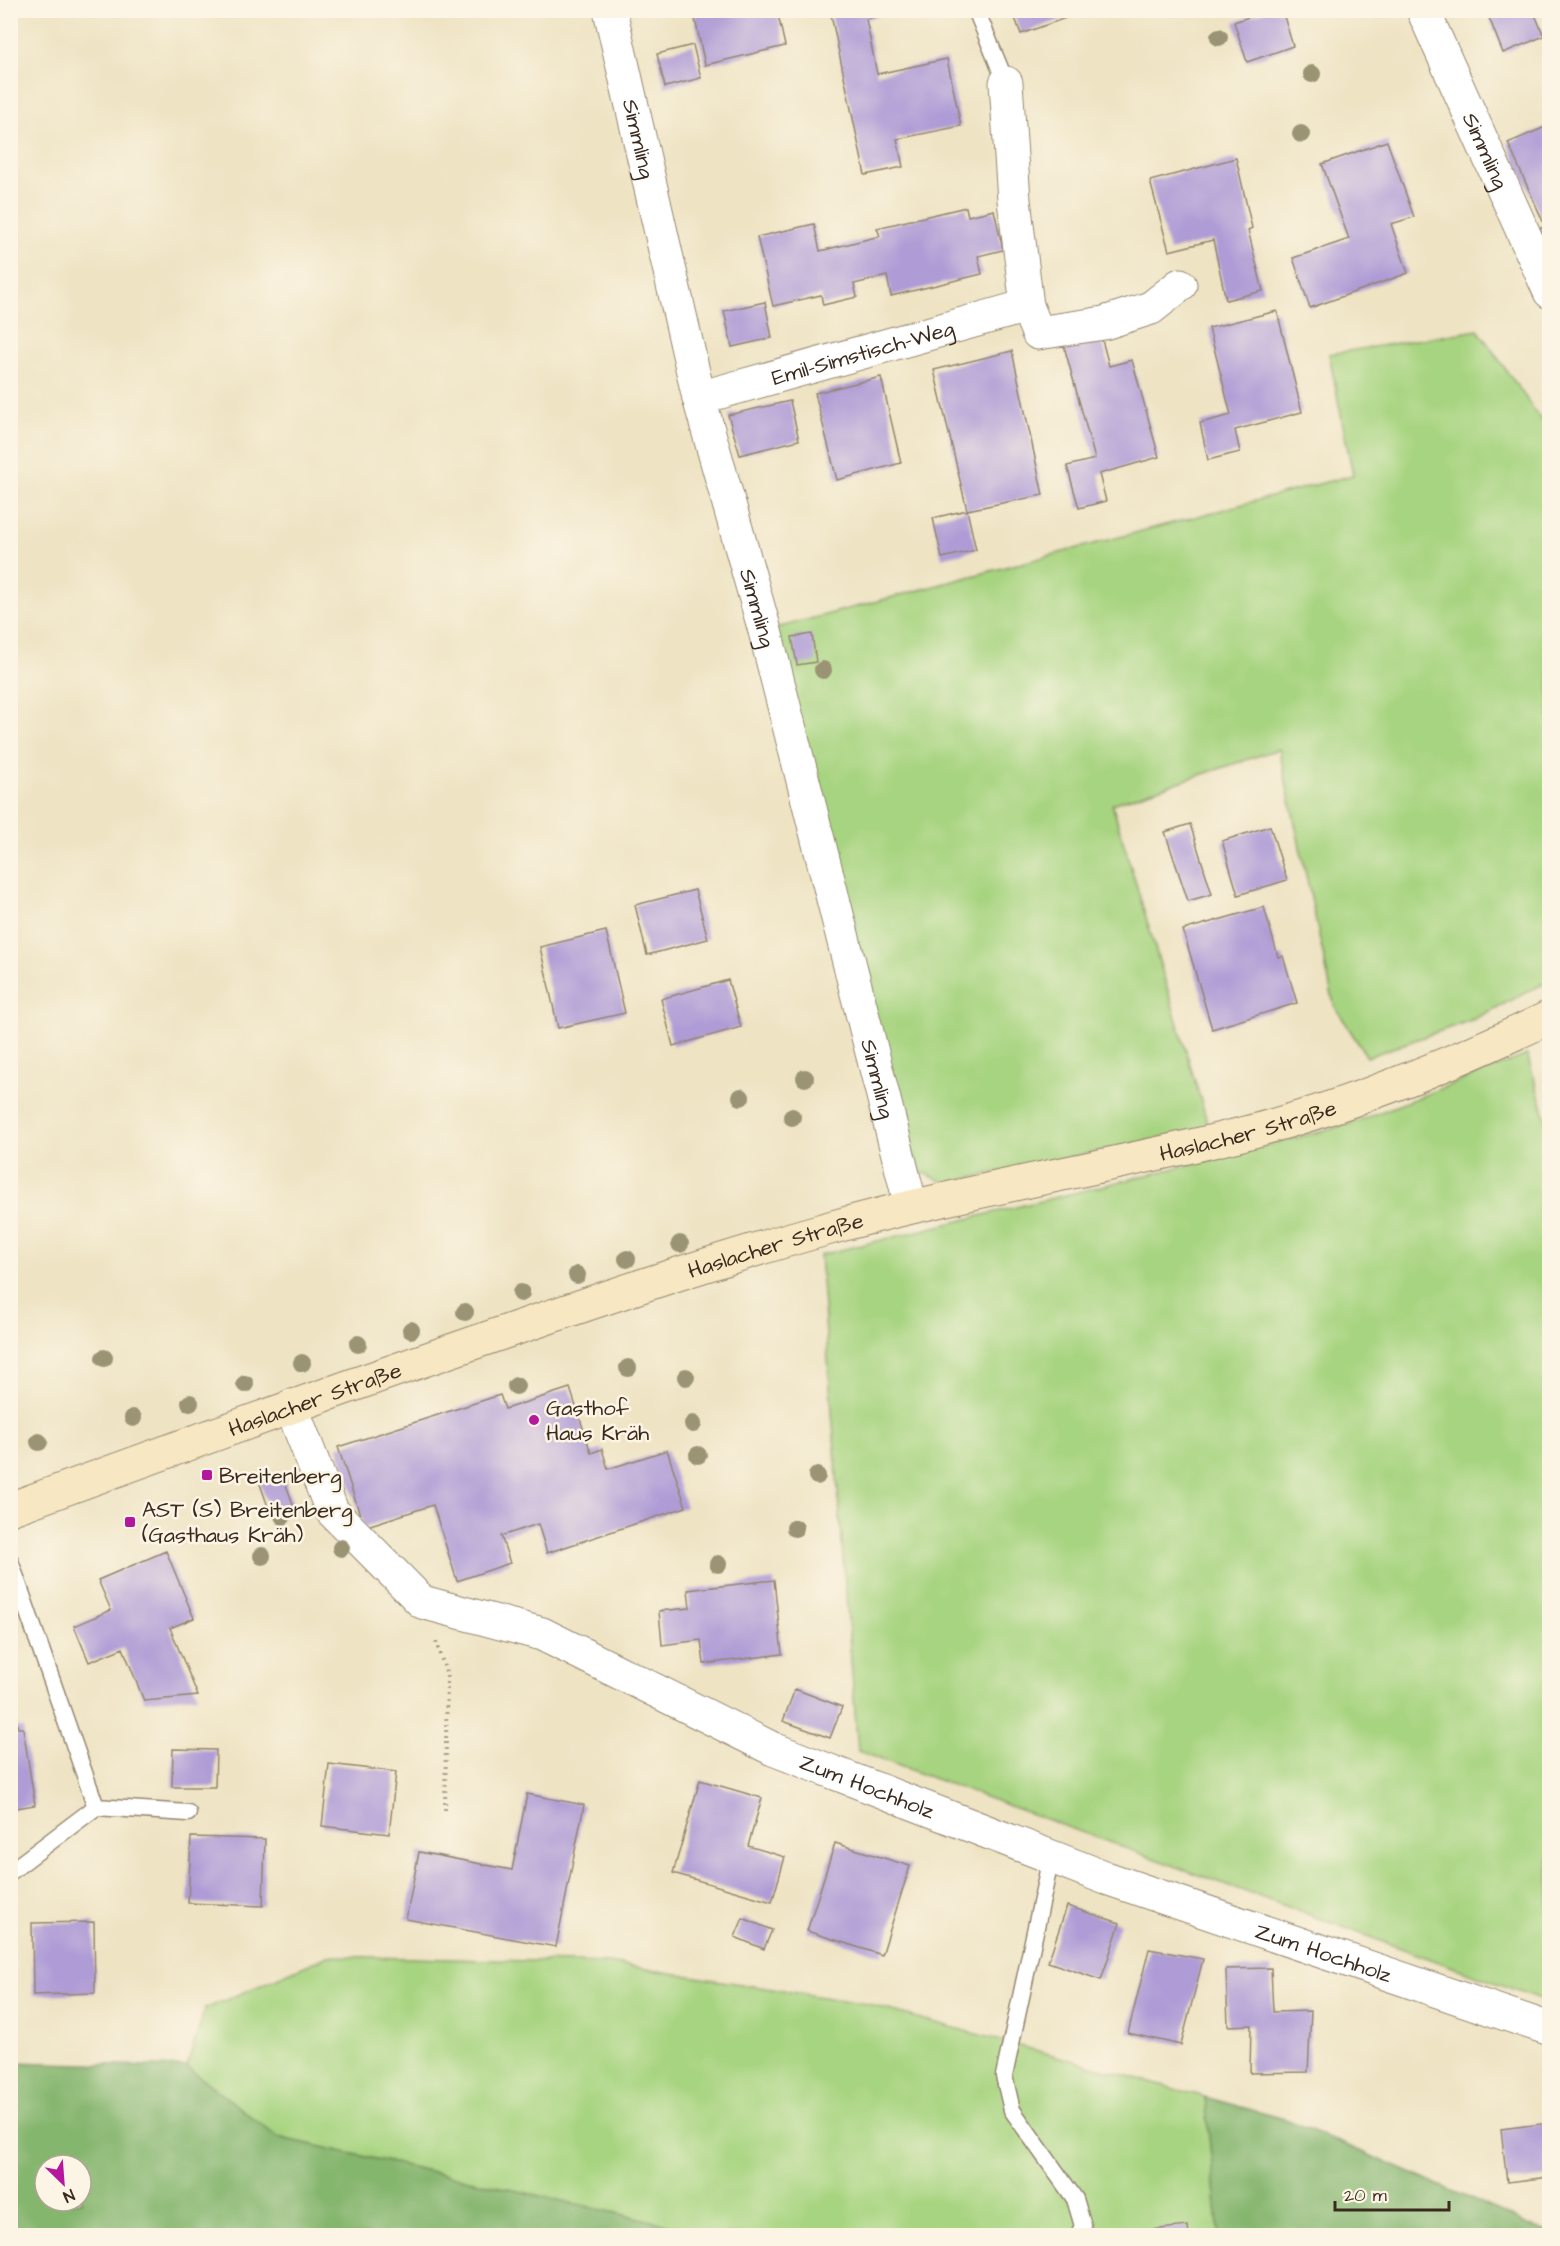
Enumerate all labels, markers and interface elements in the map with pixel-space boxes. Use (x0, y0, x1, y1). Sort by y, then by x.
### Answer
street label: Simmling (614, 96, 662, 182)
street label: Simmling (1454, 108, 1516, 195)
street label: Emil-Simstisch-Weg (768, 313, 958, 394)
street label: Simmling (731, 565, 783, 651)
street label: Simmling (852, 1036, 902, 1122)
street label: Haslacher Straße (1157, 1093, 1341, 1170)
street label: Haslacher Straße (684, 1206, 867, 1287)
street label: Haslacher Straße (224, 1355, 406, 1445)
place label: Gasthof Haus Kräh (546, 1393, 649, 1449)
marker: Gasthof Haus Kräh (527, 1413, 541, 1427)
place label: Breitenberg (219, 1461, 342, 1493)
marker: Breitenberg (200, 1468, 214, 1482)
place label: AST (S) Breitenberg (Gasthaus Kräh) (142, 1495, 353, 1551)
marker: AST (S) Breitenberg (Gasthaus Kräh) (123, 1515, 137, 1529)
street label: Zum Hochholz (795, 1747, 939, 1827)
street label: Zum Hochholz (1251, 1916, 1396, 1991)
north arrow (33, 2153, 93, 2213)
scale bar (1335, 2174, 1449, 2212)
text: 20 m (1344, 2183, 1387, 2208)
text: N (60, 2184, 78, 2208)

